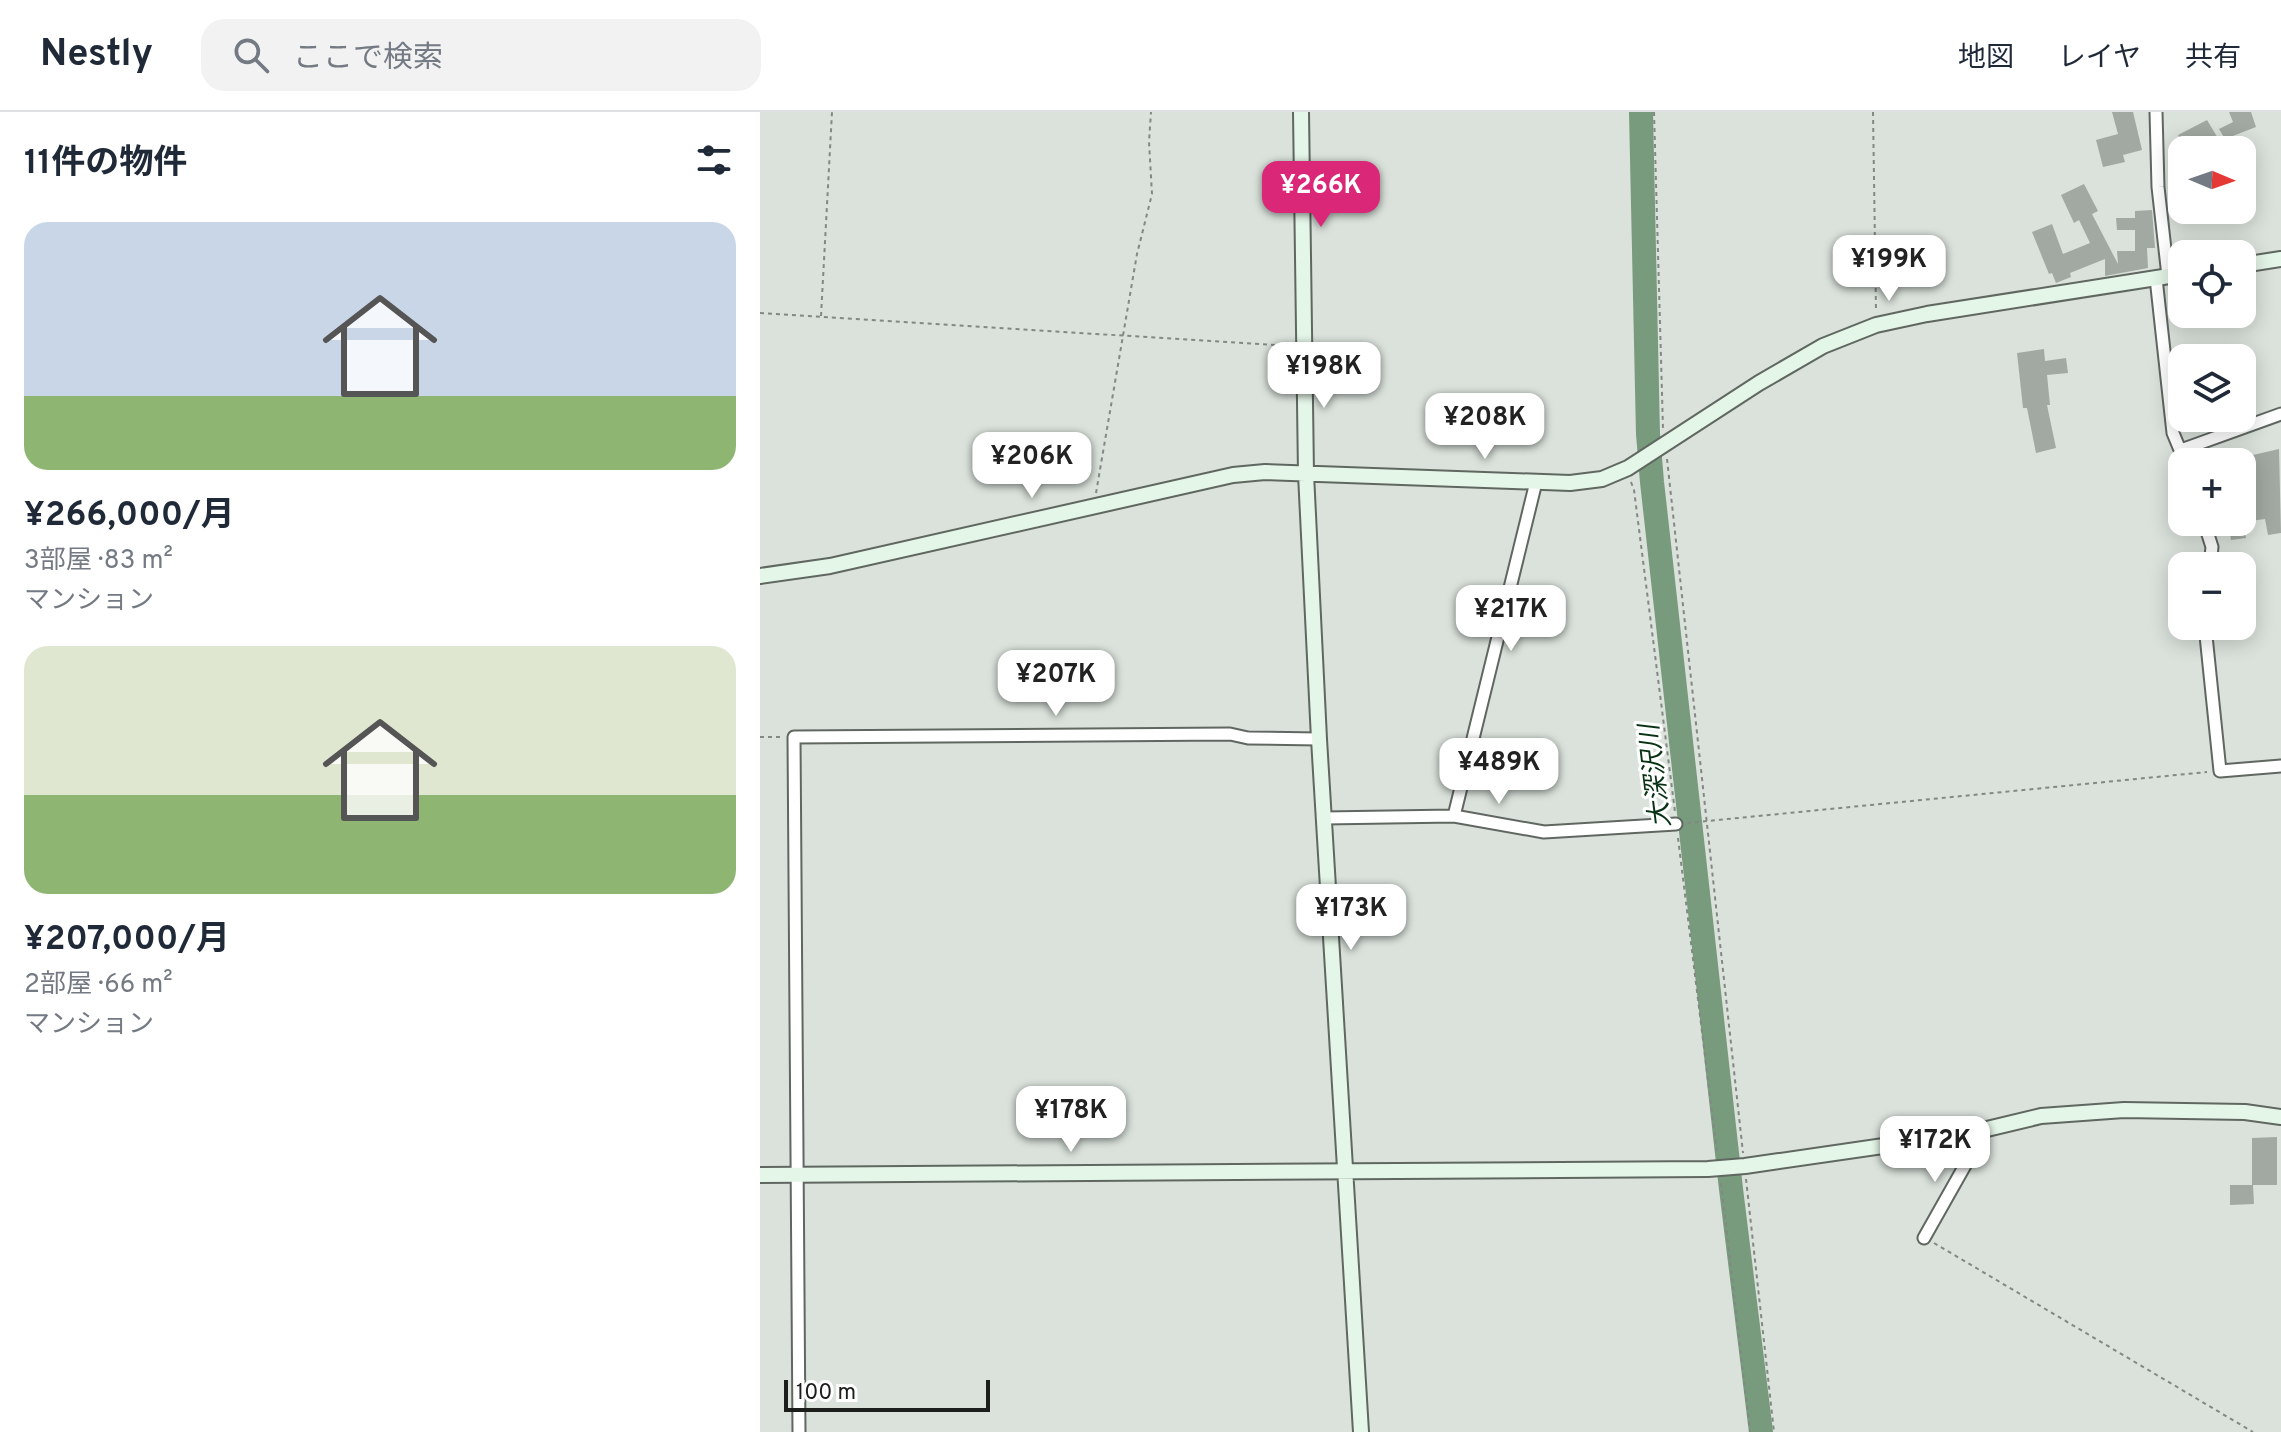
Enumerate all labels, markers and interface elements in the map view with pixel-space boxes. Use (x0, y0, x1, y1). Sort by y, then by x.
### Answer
search box (201, 19, 761, 91)
text: Nestly (40, 31, 153, 80)
icon: search (229, 33, 273, 77)
text: ここで検索 (293, 41, 443, 78)
text: 地図 (1958, 41, 2014, 77)
text: レイヤ (2058, 41, 2141, 77)
text: 共有 (2185, 41, 2241, 77)
north arrow (2168, 136, 2256, 224)
map controls (2168, 136, 2256, 640)
icon: filters (692, 138, 736, 182)
text: 11件の物件 (24, 143, 187, 186)
pin: ¥266K (1265, 161, 1377, 229)
text: ¥266K (1280, 170, 1362, 203)
pin: ¥199K (1833, 235, 1945, 303)
button: locate (2168, 240, 2256, 328)
text: ¥199K (1851, 244, 1927, 277)
icon: home (308, 274, 452, 418)
pin: ¥198K (1268, 342, 1380, 410)
button: layers (2168, 344, 2256, 432)
text: ¥198K (1286, 351, 1362, 384)
pin: ¥208K (1429, 393, 1541, 461)
text: ¥208K (1443, 402, 1527, 435)
pin: ¥206K (976, 432, 1088, 500)
text: ¥206K (990, 441, 1074, 474)
button: + (2168, 448, 2256, 536)
text: ¥266,000/月 (24, 495, 235, 538)
text: 3部屋 · 83 m² (24, 545, 173, 578)
button: − (2168, 552, 2256, 640)
text: マンション (24, 585, 154, 618)
pin: ¥217K (1455, 585, 1567, 653)
text: ¥217K (1474, 594, 1548, 627)
pin: ¥207K (1000, 650, 1112, 718)
text: ¥207K (1016, 659, 1096, 692)
icon: home (308, 698, 452, 842)
water label: 大深沢川 (1634, 719, 1680, 830)
pin: ¥489K (1443, 738, 1555, 806)
text: ¥489K (1457, 747, 1541, 780)
pin: ¥173K (1295, 884, 1407, 952)
text: ¥173K (1314, 893, 1388, 926)
text: ¥207,000/月 (24, 919, 230, 962)
text: 2部屋 · 66 m² (24, 969, 173, 1002)
text: マンション (24, 1009, 154, 1042)
pin: ¥178K (1015, 1086, 1127, 1154)
text: ¥178K (1034, 1095, 1108, 1128)
pin: ¥172K (1879, 1116, 1991, 1184)
text: ¥172K (1898, 1125, 1972, 1158)
scale bar (784, 1376, 990, 1412)
text: 100 m (796, 1380, 856, 1407)

